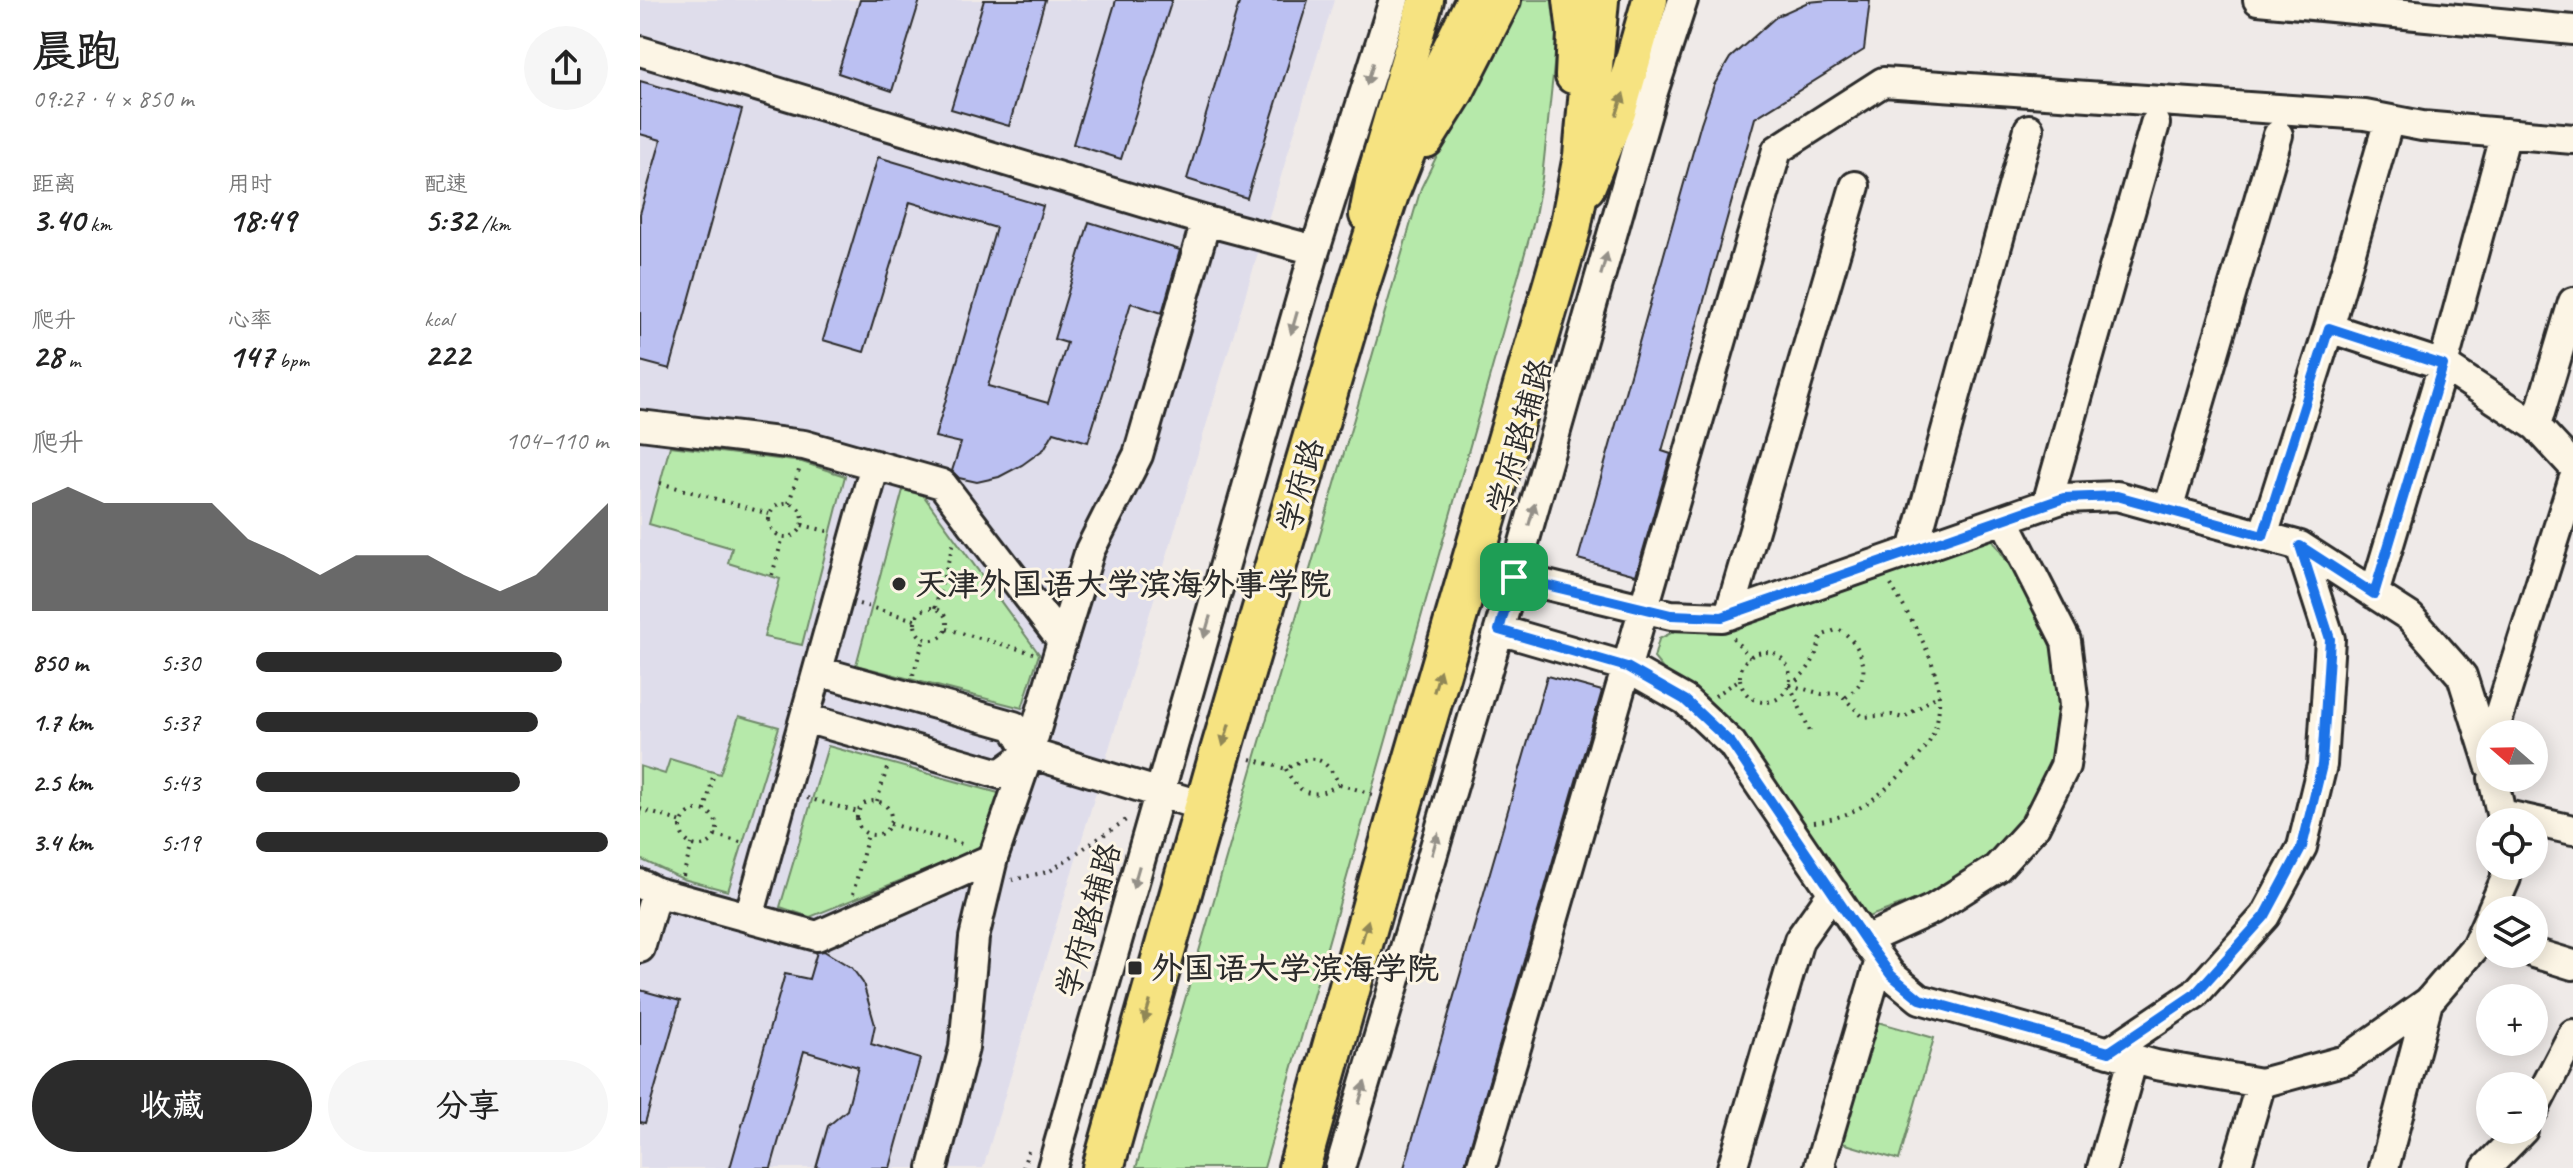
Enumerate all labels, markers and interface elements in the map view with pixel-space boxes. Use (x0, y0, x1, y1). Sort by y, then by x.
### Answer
text: 晨跑 (32, 24, 120, 79)
button: share (524, 26, 608, 110)
one-way arrow (1364, 63, 1376, 87)
text: 09:27 · 4 × 850 m (32, 82, 193, 115)
one-way arrow (1614, 92, 1627, 116)
text: 距离 (32, 170, 76, 198)
text: 用时 (228, 170, 272, 198)
text: 配速 (424, 170, 468, 198)
text: 3.40 (32, 198, 85, 241)
text: 18:49 (228, 198, 296, 241)
text: 5:32 (424, 198, 476, 241)
text: km (85, 210, 111, 238)
text: /km (476, 210, 510, 238)
one-way arrow (1598, 251, 1611, 275)
text: kcal (424, 305, 453, 333)
text: 爬升 (32, 306, 76, 334)
text: 心率 (228, 306, 272, 334)
one-way arrow (1288, 311, 1300, 336)
text: 222 (424, 333, 470, 376)
text: 28 (32, 334, 63, 377)
text: 147 (228, 334, 274, 377)
text: m (63, 346, 80, 374)
text: bpm (274, 346, 309, 374)
street label: 学府路辅路 (1478, 354, 1561, 519)
text: 104–110 m (505, 424, 608, 457)
text: 爬升 (32, 426, 84, 459)
street label: 学府路 (1268, 433, 1333, 537)
one-way arrow (1526, 501, 1539, 525)
pin (1480, 543, 1548, 611)
icon: arrive (1492, 555, 1536, 599)
place label: 天津外国语大学滨海外事学院 (915, 564, 1331, 605)
marker: 天津外国语大学滨海外事学院 (890, 575, 908, 593)
one-way arrow (1201, 614, 1213, 639)
text: 850 m (32, 646, 88, 679)
text: 5:30 (160, 646, 200, 679)
one-way arrow (1431, 669, 1444, 693)
text: 1.7 km (32, 706, 92, 739)
text: 5:37 (160, 706, 200, 739)
north arrow (2476, 720, 2548, 792)
map controls (2476, 720, 2548, 1144)
one-way arrow (1219, 724, 1232, 748)
text: 2.5 km (32, 766, 92, 799)
text: 5:43 (160, 766, 200, 799)
button: locate (2476, 808, 2548, 880)
text: 3.4 km (32, 826, 92, 859)
text: 5:19 (160, 826, 200, 859)
one-way arrow (1429, 831, 1442, 855)
street label: 学府路辅路 (1047, 838, 1130, 1003)
one-way arrow (1129, 865, 1142, 889)
button: layers (2476, 896, 2548, 968)
one-way arrow (1360, 919, 1372, 944)
place label: 外国语大学滨海学院 (1151, 948, 1439, 989)
marker: 外国语大学滨海学院 (1126, 959, 1144, 977)
button: + (2476, 984, 2548, 1056)
one-way arrow (1141, 1000, 1153, 1025)
button: 收藏 (32, 1060, 312, 1152)
button: 分享 (328, 1060, 608, 1152)
button: − (2476, 1072, 2548, 1144)
one-way arrow (1356, 1081, 1369, 1105)

